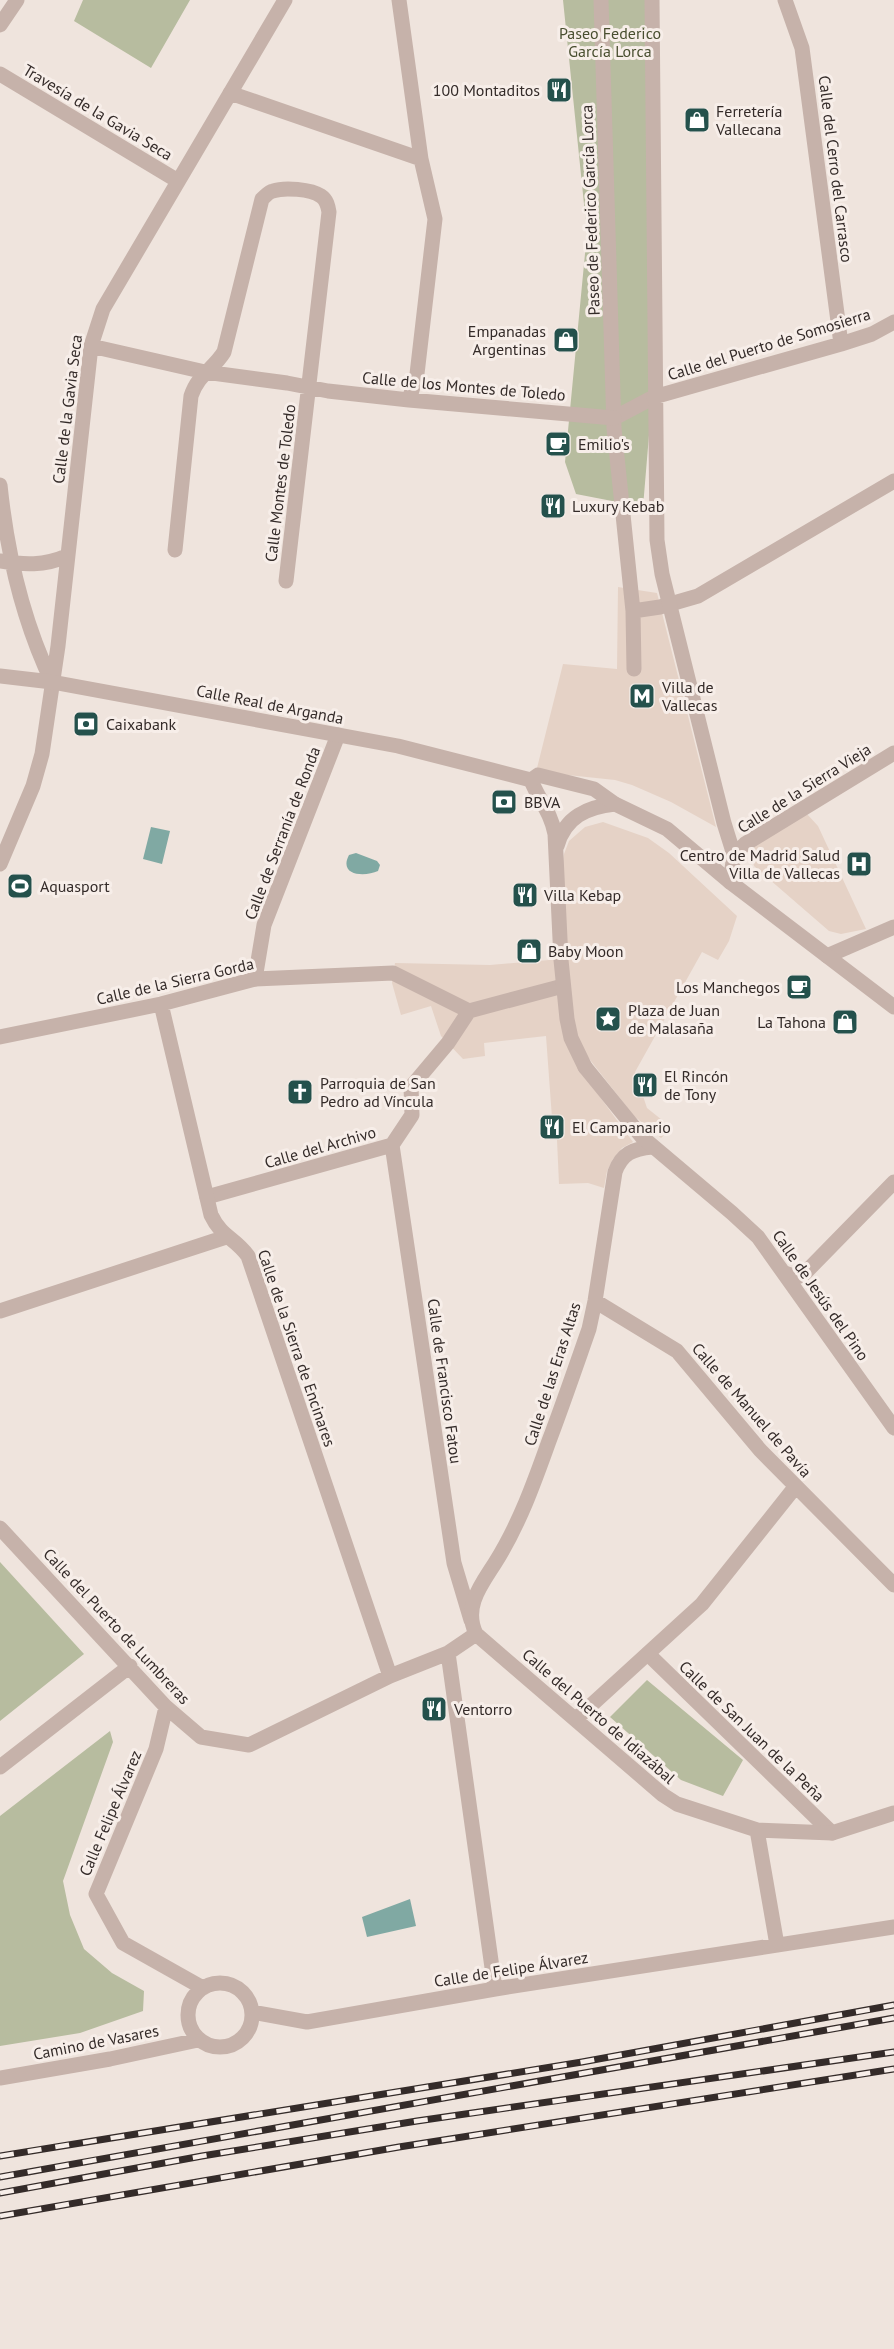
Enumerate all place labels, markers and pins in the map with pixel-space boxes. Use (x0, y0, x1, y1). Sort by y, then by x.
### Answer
restaurant icon: 100 Montaditos (544, 75, 574, 105)
place label: 100 Montaditos (433, 80, 540, 100)
place label: Ferretería Vallecana (715, 101, 782, 139)
shop icon: Ferretería Vallecana (682, 105, 712, 135)
place label: Empanadas Argentinas (468, 321, 546, 359)
shop icon: Empanadas Argentinas (551, 325, 581, 355)
cafe icon: Emilio's (543, 429, 573, 459)
place label: Emilio's (578, 434, 630, 454)
restaurant icon: Luxury Kebab (538, 491, 568, 521)
place label: Luxury Kebab (572, 496, 664, 516)
place label: Villa de Vallecas (661, 677, 718, 715)
metro station icon: Villa de Vallecas (627, 681, 657, 711)
bank icon: Caixabank (71, 709, 101, 739)
place label: Caixabank (106, 714, 177, 734)
bank icon: BBVA (489, 787, 519, 817)
place label: BBVA (524, 792, 561, 812)
place label: Centro de Madrid Salud Villa de Vallecas (680, 845, 840, 883)
hospital icon: Centro de Madrid Salud Villa de Vallecas (844, 849, 874, 879)
sports icon: Aquasport (5, 871, 35, 901)
place label: Aquasport (40, 876, 110, 896)
restaurant icon: Villa Kebap (510, 880, 540, 910)
place label: Villa Kebap (543, 885, 621, 905)
shop icon: Baby Moon (514, 936, 544, 966)
place label: Baby Moon (548, 941, 623, 961)
cafe icon: Los Manchegos (784, 972, 814, 1002)
place label: Los Manchegos (676, 977, 780, 997)
place label: Plaza de Juan de Malasaña (628, 1000, 720, 1038)
place icon: Plaza de Juan de Malasaña (593, 1004, 623, 1034)
shop icon: La Tahona (830, 1007, 860, 1037)
place label: La Tahona (757, 1012, 826, 1032)
place label: El Rincón de Tony (664, 1066, 728, 1104)
restaurant icon: El Rincón de Tony (630, 1070, 660, 1100)
place label: Parroquia de San Pedro ad Víncula (320, 1073, 436, 1111)
church icon: Parroquia de San Pedro ad Víncula (285, 1077, 315, 1107)
restaurant icon: El Campanario (537, 1112, 567, 1142)
place label: El Campanario (572, 1117, 671, 1137)
restaurant icon: Ventorro (419, 1694, 449, 1724)
place label: Ventorro (453, 1699, 512, 1719)

